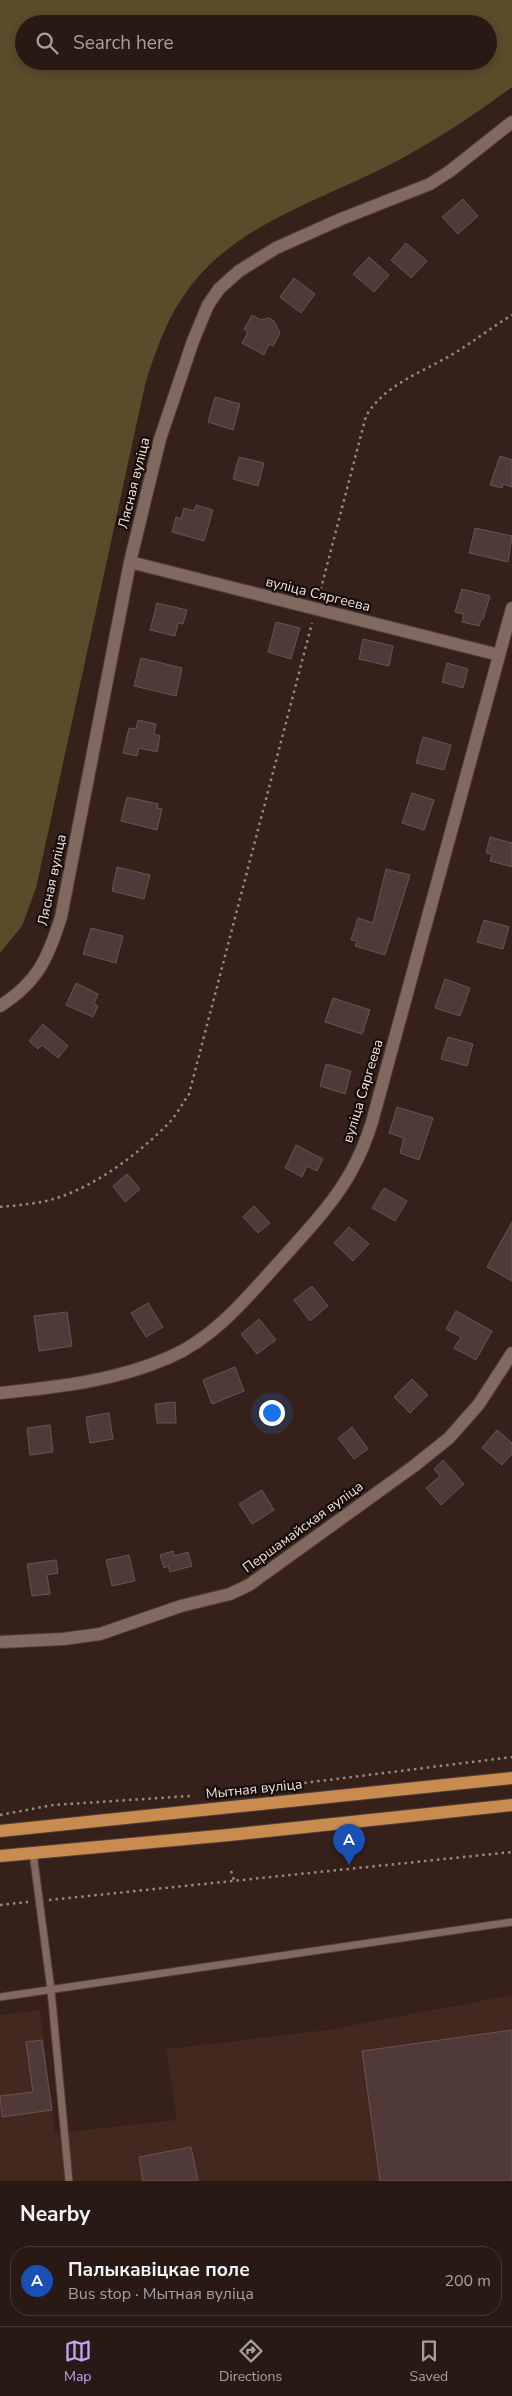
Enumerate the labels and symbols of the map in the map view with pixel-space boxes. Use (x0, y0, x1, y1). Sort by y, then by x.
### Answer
street label: Лясная вуліца (113, 435, 155, 531)
street label: вуліца Сяргеева (264, 572, 372, 616)
street label: Лясная вуліца (33, 832, 71, 928)
street label: вуліца Сяргеева (338, 1037, 388, 1145)
your location (259, 1400, 285, 1426)
street label: Першамайская вуліца (239, 1477, 367, 1577)
street label: Мытная вуліца (205, 1774, 303, 1804)
pin: A (333, 1824, 365, 1865)

